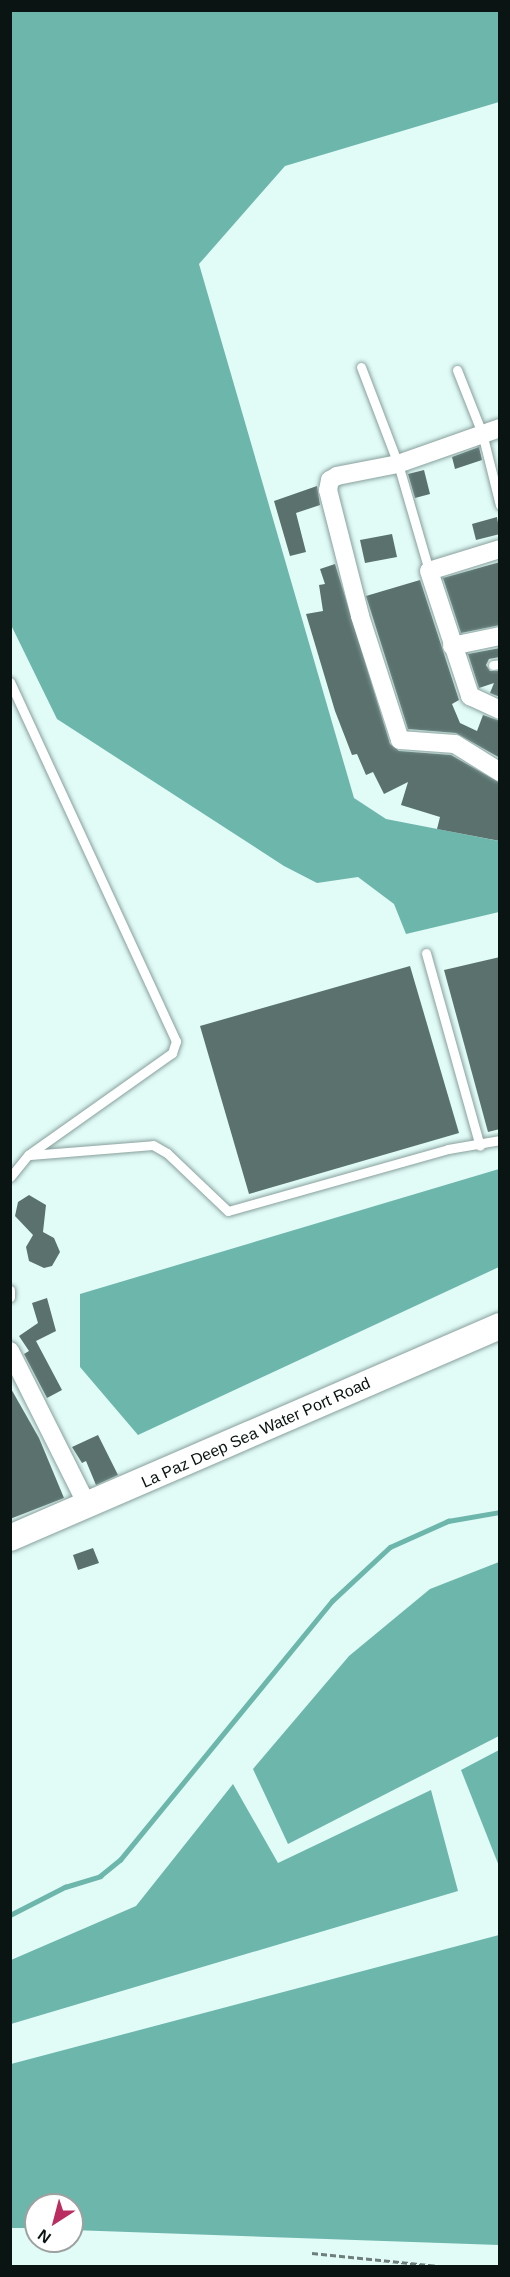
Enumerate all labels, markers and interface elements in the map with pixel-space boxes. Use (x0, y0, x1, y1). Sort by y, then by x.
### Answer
street label: La Paz Deep Sea Water Port Road (139, 1374, 373, 1492)
north arrow (24, 2193, 84, 2253)
text: N (35, 2226, 54, 2247)

